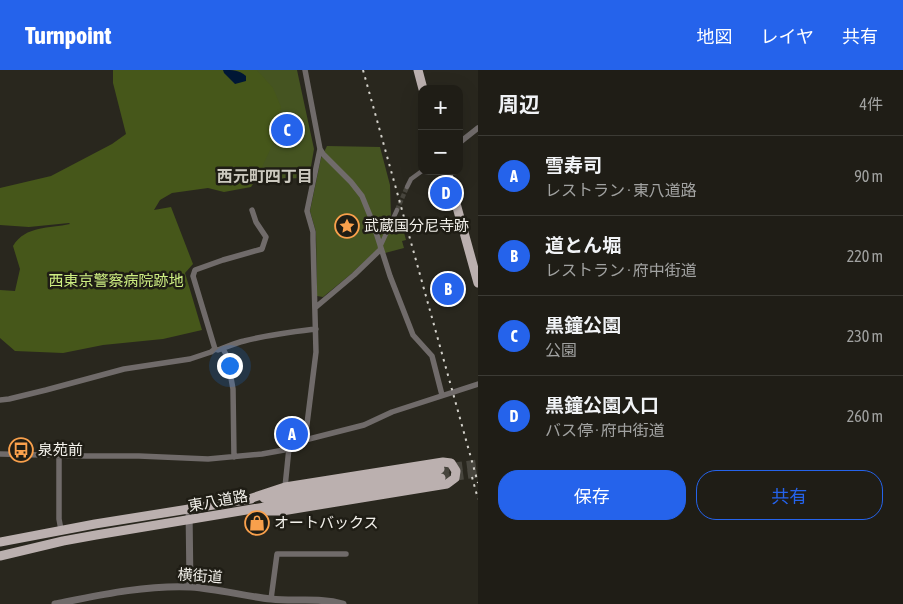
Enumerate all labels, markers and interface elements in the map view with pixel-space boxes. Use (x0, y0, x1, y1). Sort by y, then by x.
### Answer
text: Turnpoint (25, 22, 111, 49)
text: 地図 (697, 26, 733, 47)
text: レイヤ (761, 26, 814, 47)
text: 共有 (842, 26, 878, 47)
map controls (418, 85, 463, 175)
button: + (418, 85, 463, 130)
text: 周辺 (498, 92, 540, 116)
text: 4件 (859, 95, 883, 113)
pin: C (271, 111, 303, 149)
button: − (418, 130, 463, 175)
text: 雪寿司 (545, 154, 602, 176)
district label: 西元町四丁目 (217, 167, 313, 185)
text: A (510, 167, 518, 185)
text: 90 m (854, 167, 883, 185)
pin: D (430, 174, 462, 212)
text: レストラン · 東八道路 (545, 181, 697, 199)
place icon: 武蔵国分尼寺跡 (334, 213, 360, 239)
place label: 武蔵国分尼寺跡 (364, 217, 469, 234)
text: 道とん堀 (545, 234, 621, 256)
text: B (510, 247, 518, 265)
text: 220 m (847, 247, 883, 265)
text: レストラン · 府中街道 (545, 261, 697, 279)
pin: B (432, 270, 464, 308)
park label: 西東京警察病院跡地 (48, 272, 184, 289)
text: 黒鐘公園 (545, 314, 621, 336)
text: C (510, 327, 518, 345)
text: 230 m (847, 327, 883, 345)
text: 公園 (545, 341, 577, 359)
your location (217, 353, 243, 379)
text: 黒鐘公園入口 (545, 394, 659, 416)
text: D (510, 407, 518, 425)
text: 260 m (847, 407, 883, 425)
pin: A (276, 415, 308, 453)
text: バス停 · 府中街道 (545, 421, 665, 439)
bus stop icon: 泉苑前 (8, 437, 34, 463)
place label: 泉苑前 (38, 441, 83, 458)
button: 保存 (498, 470, 686, 520)
button: 共有 (696, 470, 883, 520)
street label: 東八道路 (187, 487, 249, 514)
shop icon: オートバックス (244, 510, 270, 536)
place label: オートバックス (274, 514, 379, 531)
street label: 横街道 (177, 565, 223, 586)

